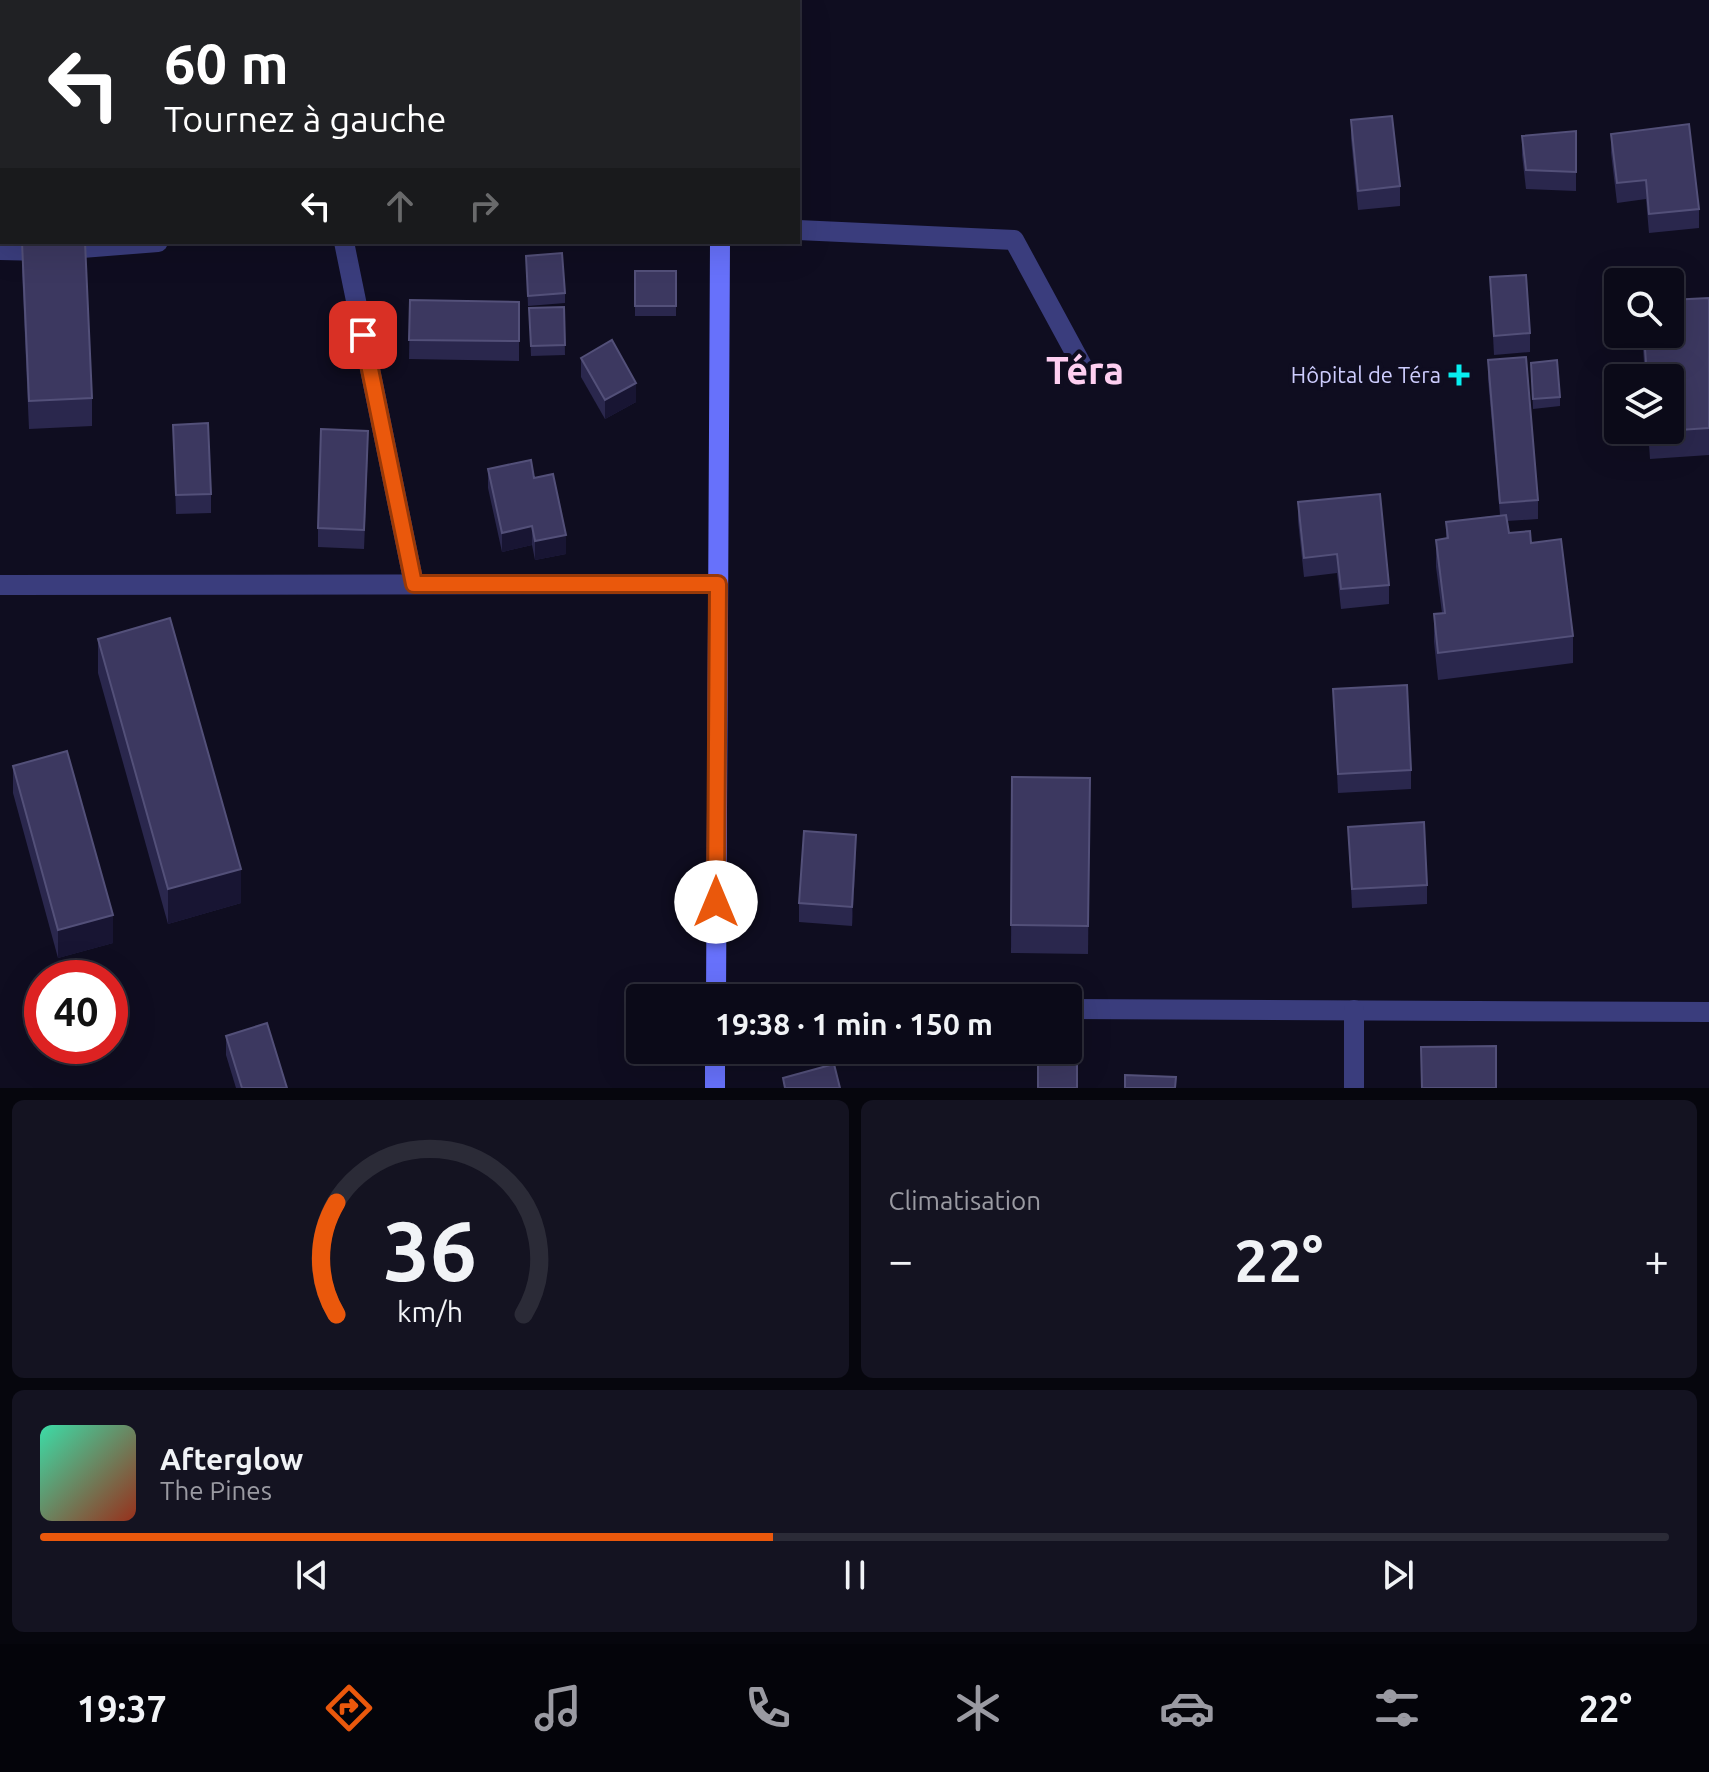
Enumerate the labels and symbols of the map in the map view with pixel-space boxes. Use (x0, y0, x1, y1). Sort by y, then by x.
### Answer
pin (329, 301, 397, 369)
district label: Téra (1046, 349, 1124, 391)
place label: Hôpital de Téra (1291, 362, 1441, 387)
marker: Hôpital de Téra (1448, 364, 1470, 386)
position arrow (674, 860, 758, 944)
speed limit sign: 40 (24, 960, 128, 1064)

